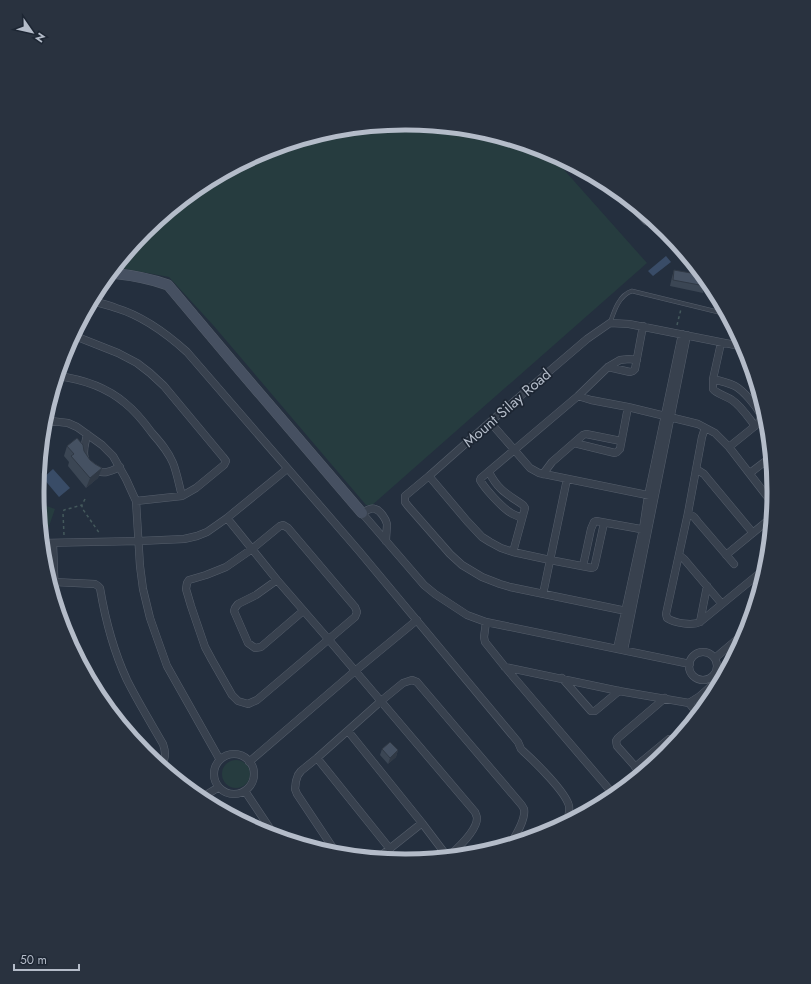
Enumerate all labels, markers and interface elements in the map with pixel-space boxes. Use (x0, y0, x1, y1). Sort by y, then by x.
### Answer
north arrow (12, 12, 52, 52)
text: N (31, 29, 49, 46)
street label: Mount Silay Road (458, 363, 556, 453)
scale bar (14, 946, 79, 972)
text: 50 m (20, 951, 47, 969)

